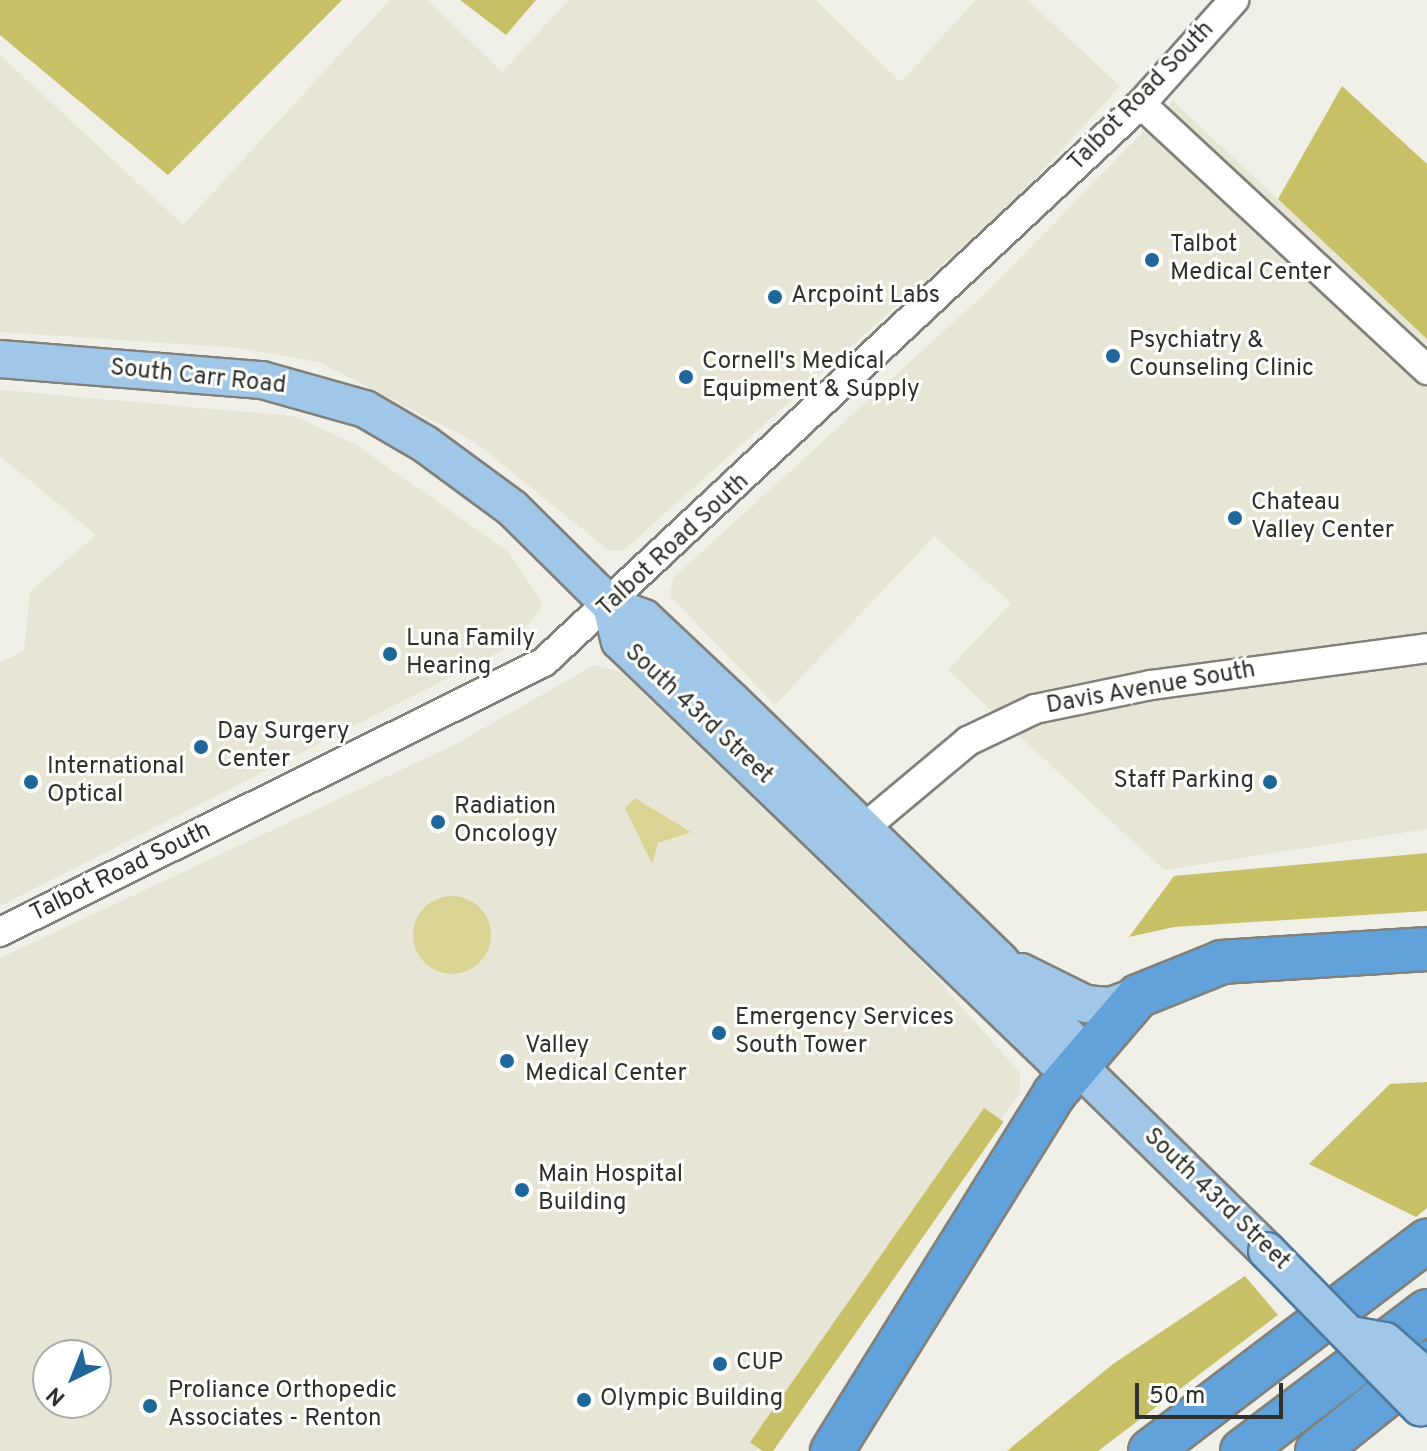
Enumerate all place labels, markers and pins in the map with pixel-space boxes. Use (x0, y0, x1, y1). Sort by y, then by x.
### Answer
place label: Talbot Medical Center (1170, 232, 1332, 288)
marker: Talbot Medical Center (1141, 249, 1163, 271)
place label: Arcpoint Labs (791, 283, 940, 311)
marker: Arcpoint Labs (766, 288, 784, 306)
place label: Psychiatry & Counseling Clinic (1129, 328, 1314, 384)
marker: Psychiatry & Counseling Clinic (1104, 347, 1122, 365)
place label: Cornell's Medical Equipment & Supply (702, 349, 920, 405)
marker: Cornell's Medical Equipment & Supply (677, 368, 695, 386)
place label: Chateau Valley Center (1251, 490, 1394, 546)
marker: Chateau Valley Center (1226, 509, 1244, 527)
place label: Luna Family Hearing (406, 626, 535, 682)
marker: Luna Family Hearing (381, 645, 399, 663)
place label: Day Surgery Center (217, 719, 349, 775)
marker: Day Surgery Center (192, 738, 210, 756)
place label: International Optical (47, 754, 185, 810)
place label: Staff Parking (1114, 768, 1254, 796)
marker: International Optical (22, 773, 40, 791)
marker: Staff Parking (1261, 773, 1279, 791)
place label: Radiation Oncology (454, 794, 558, 850)
marker: Radiation Oncology (429, 813, 447, 831)
place label: Emergency Services South Tower (735, 1005, 954, 1061)
marker: Emergency Services South Tower (710, 1024, 728, 1042)
place label: Valley Medical Center (525, 1033, 687, 1089)
marker: Valley Medical Center (496, 1050, 518, 1072)
place label: Main Hospital Building (538, 1162, 683, 1218)
marker: Main Hospital Building (513, 1181, 531, 1199)
place label: CUP (736, 1350, 783, 1378)
marker: CUP (711, 1355, 729, 1373)
place label: Proliance Orthopedic Associates - Renton (168, 1378, 397, 1434)
place label: Olympic Building (600, 1386, 783, 1414)
marker: Olympic Building (575, 1391, 593, 1409)
marker: Proliance Orthopedic Associates - Renton (139, 1395, 161, 1417)

